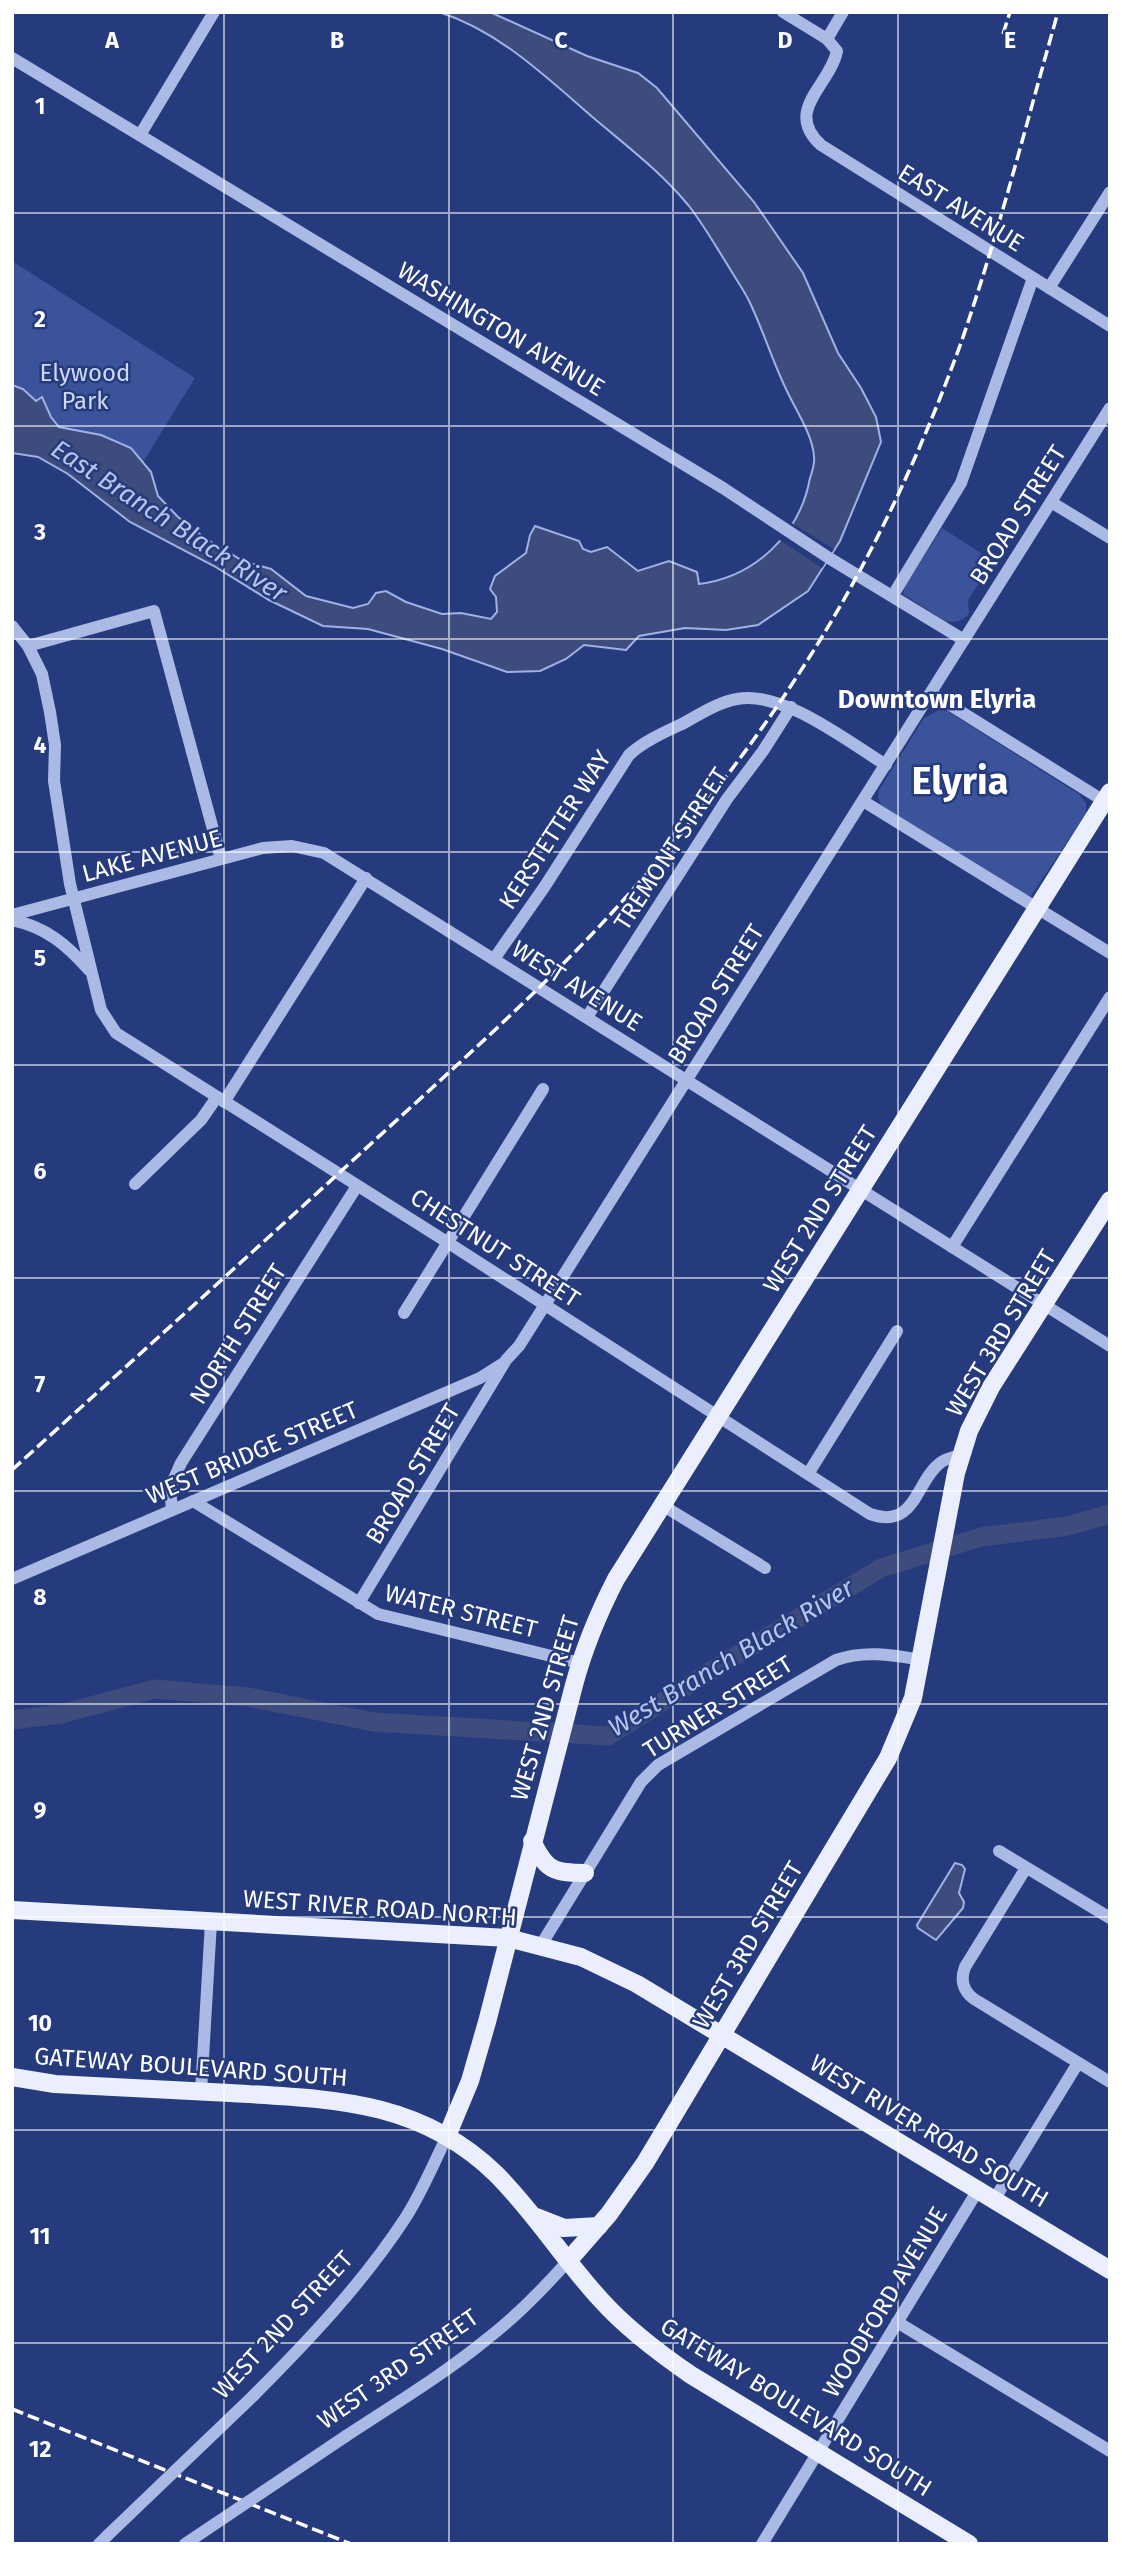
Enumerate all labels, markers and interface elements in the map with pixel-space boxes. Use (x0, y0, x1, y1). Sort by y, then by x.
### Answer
text: A (104, 26, 119, 54)
text: B (330, 26, 344, 54)
text: C (554, 26, 568, 54)
text: D (778, 26, 793, 54)
text: E (1004, 26, 1016, 54)
text: 1 (35, 92, 45, 120)
street label: EAST AVENUE (893, 158, 1029, 258)
street label: WASHINGTON AVENUE (392, 256, 610, 402)
text: 2 (34, 305, 46, 333)
park label: Elywood Park (40, 359, 130, 415)
water label: East Branch Black River (45, 433, 293, 609)
street label: BROAD STREET (964, 440, 1072, 590)
text: 3 (33, 518, 46, 546)
district label: Downtown Elyria (838, 684, 1036, 715)
text: 4 (34, 731, 47, 759)
street label: KERSTETTER WAY (493, 745, 617, 914)
district label: Elyria (911, 758, 1009, 804)
street label: TREMONT STREET (608, 762, 734, 935)
street label: LAKE AVENUE (79, 824, 225, 888)
street label: BROAD STREET (662, 919, 770, 1069)
street label: WEST AVENUE (507, 935, 647, 1037)
text: 5 (34, 944, 46, 972)
street label: WEST 2ND STREET (757, 1120, 883, 1298)
text: 6 (34, 1157, 47, 1185)
street label: CHESTNUT STREET (405, 1183, 585, 1313)
street label: WEST 3RD STREET (940, 1244, 1062, 1421)
street label: NORTH STREET (184, 1258, 292, 1409)
text: 7 (35, 1370, 46, 1398)
street label: WEST BRIDGE STREET (142, 1395, 363, 1510)
street label: BROAD STREET (360, 1398, 466, 1549)
water label: West Branch Black River (603, 1572, 860, 1744)
street label: WATER STREET (382, 1579, 541, 1644)
text: 8 (33, 1583, 47, 1611)
street label: WEST 2ND STREET (505, 1612, 585, 1804)
street label: TURNER STREET (638, 1650, 798, 1764)
text: 9 (34, 1796, 47, 1824)
street label: WEST 3RD STREET (687, 1856, 809, 2033)
street label: WEST RIVER ROAD NORTH (242, 1884, 518, 1932)
text: 10 (28, 2009, 52, 2037)
street label: GATEWAY BOULEVARD SOUTH (33, 2042, 349, 2092)
street label: WEST RIVER ROAD SOUTH (805, 2049, 1053, 2213)
street label: WOODFORD AVENUE (817, 2202, 953, 2402)
text: 11 (30, 2222, 50, 2250)
street label: WEST 2ND STREET (207, 2245, 359, 2405)
street label: WEST 3RD STREET (312, 2303, 484, 2435)
street label: GATEWAY BOULEVARD SOUTH (655, 2312, 937, 2502)
text: 12 (29, 2435, 51, 2463)

